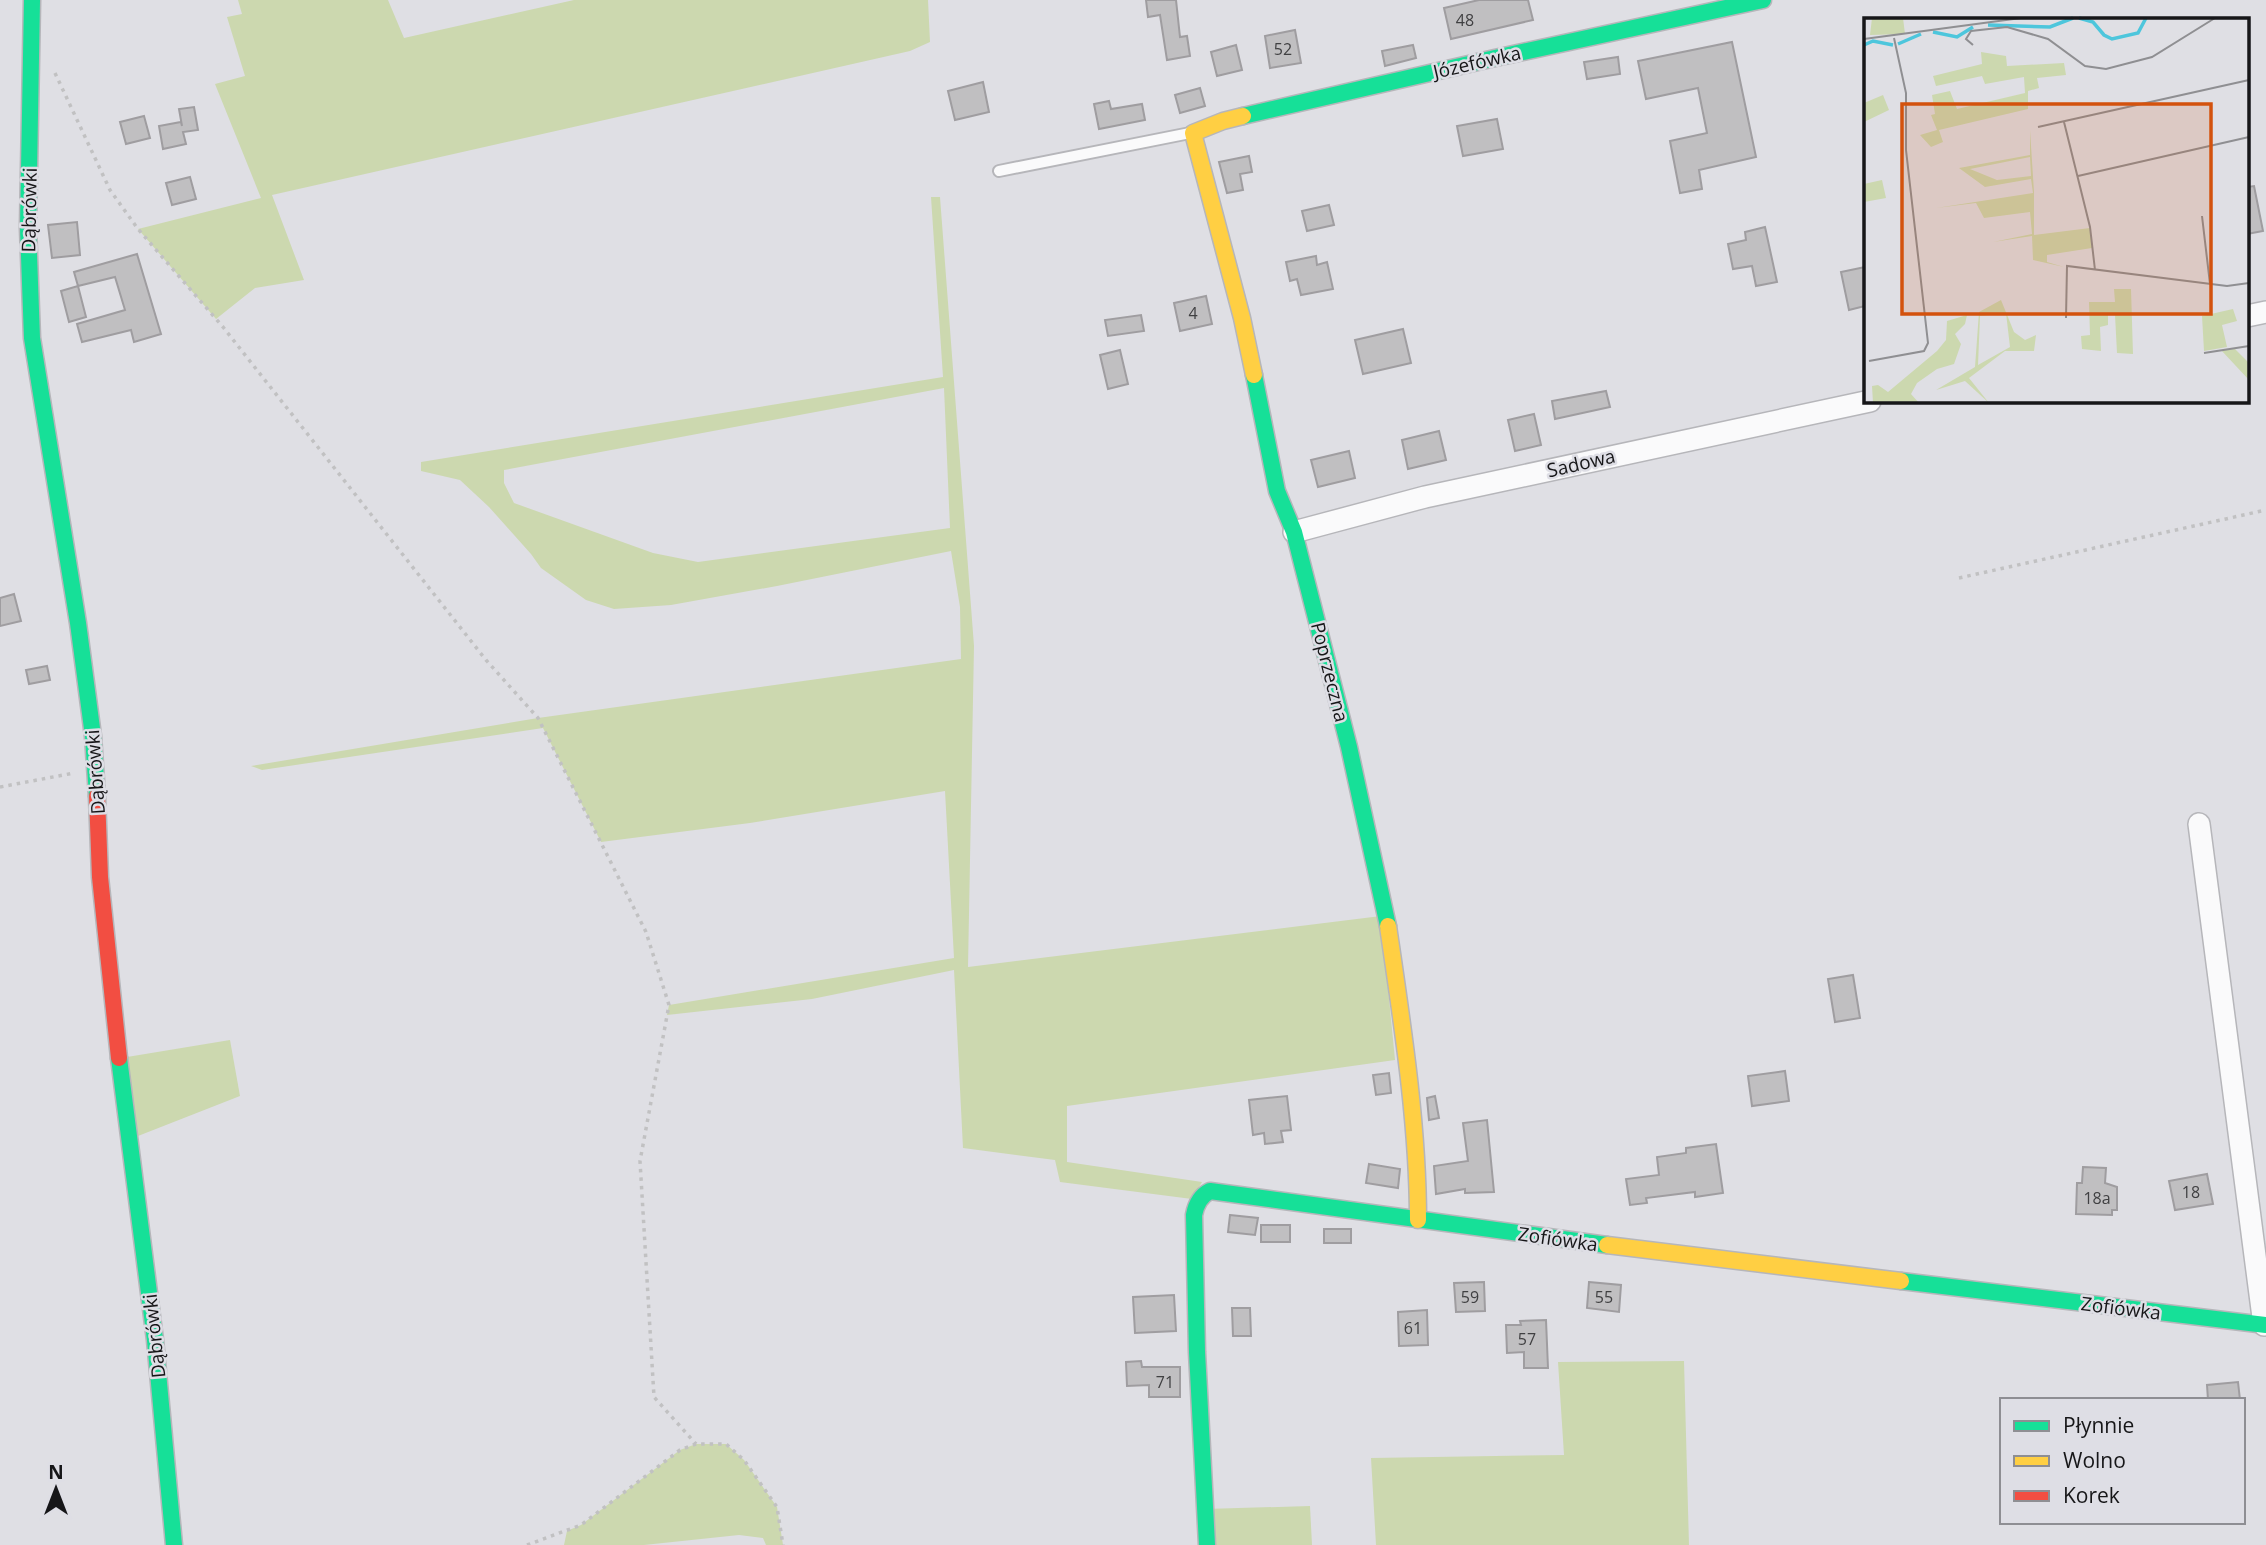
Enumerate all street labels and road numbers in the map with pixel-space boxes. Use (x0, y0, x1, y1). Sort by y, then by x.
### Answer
street label: Józefówka (1429, 39, 1523, 85)
street label: Dąbrówki (15, 167, 43, 253)
street label: Sadowa (1544, 443, 1618, 483)
street label: Poprzeczna (1305, 619, 1355, 725)
street label: Dąbrówki (79, 729, 111, 815)
street label: Zofiówka (1516, 1221, 1600, 1257)
street label: Zofiówka (2080, 1290, 2162, 1326)
street label: Dąbrówki (137, 1293, 171, 1379)

